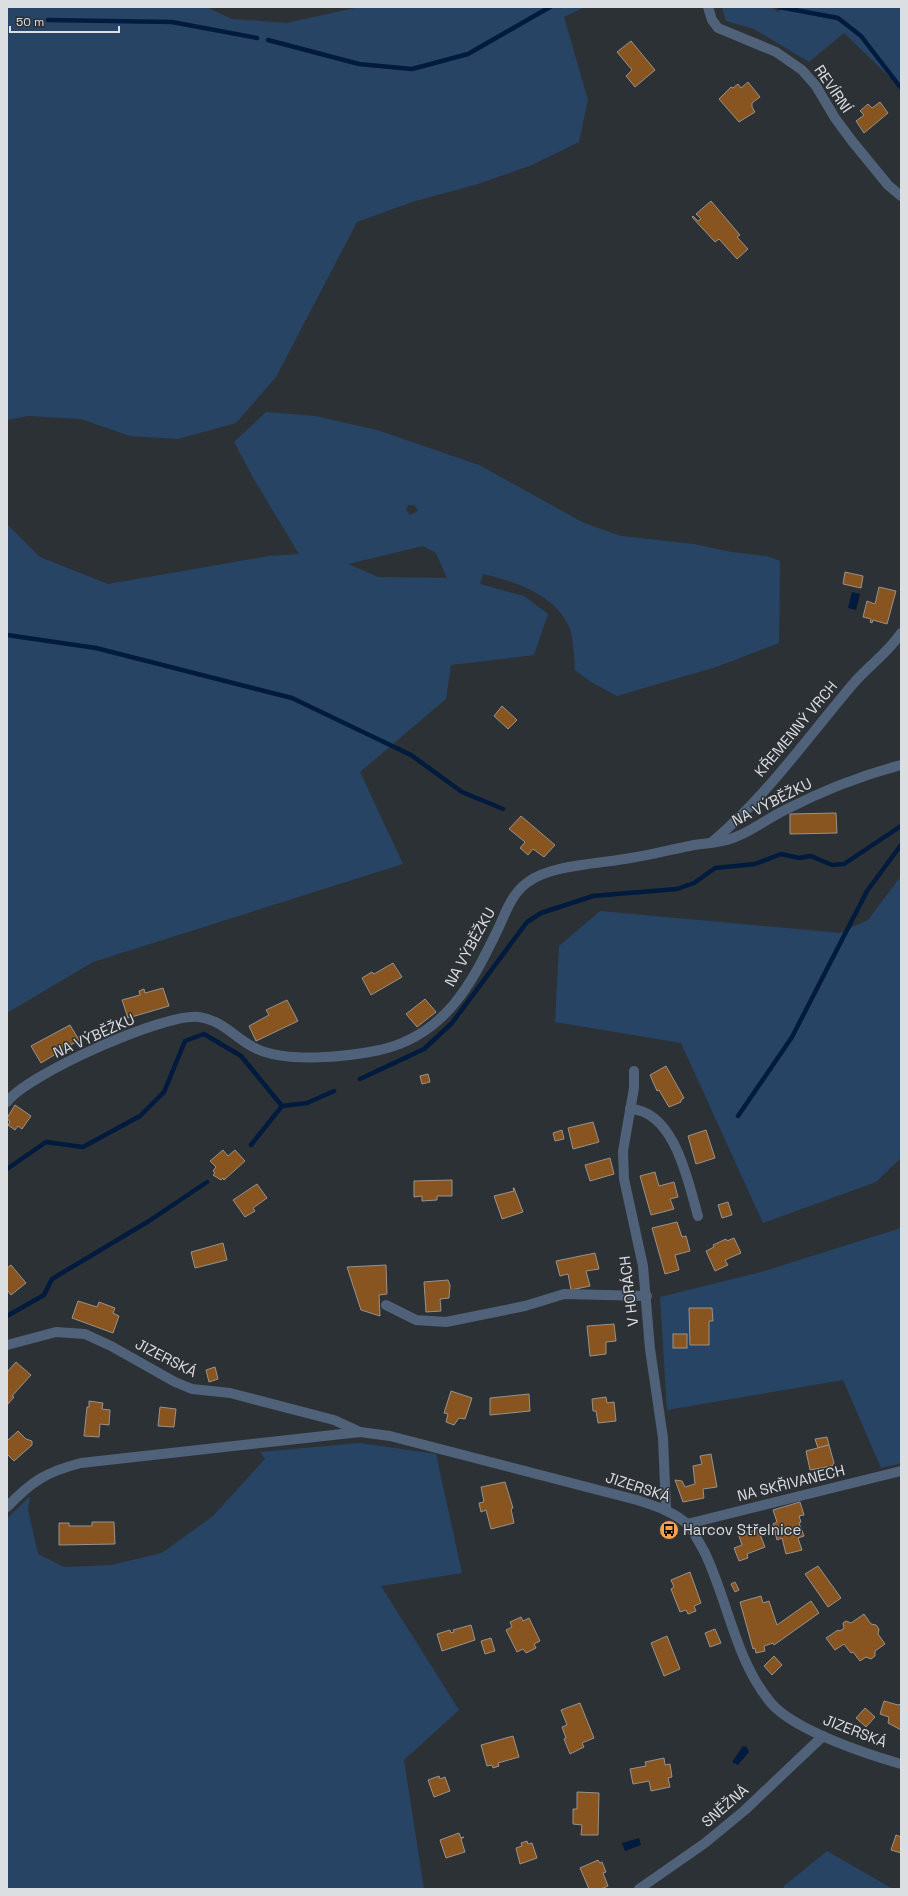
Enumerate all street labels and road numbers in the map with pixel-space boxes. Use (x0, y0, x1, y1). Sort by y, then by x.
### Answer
street label: REVÍRNÍ (810, 61, 857, 117)
street label: KŘEMENNÝ VRCH (750, 677, 841, 780)
street label: NA VÝBĚŽKU (728, 773, 815, 830)
street label: NA VÝBĚŽKU (440, 904, 499, 990)
street label: NA VÝBĚŽKU (50, 1009, 138, 1062)
street label: V HORÁCH (615, 1255, 642, 1327)
street label: JIZERSKÁ (132, 1334, 201, 1381)
street label: NA SKŘIVANECH (735, 1460, 847, 1505)
street label: JIZERSKÁ (603, 1467, 673, 1506)
street label: JIZERSKÁ (821, 1710, 890, 1752)
street label: SNĚŽNÁ (697, 1780, 752, 1831)

